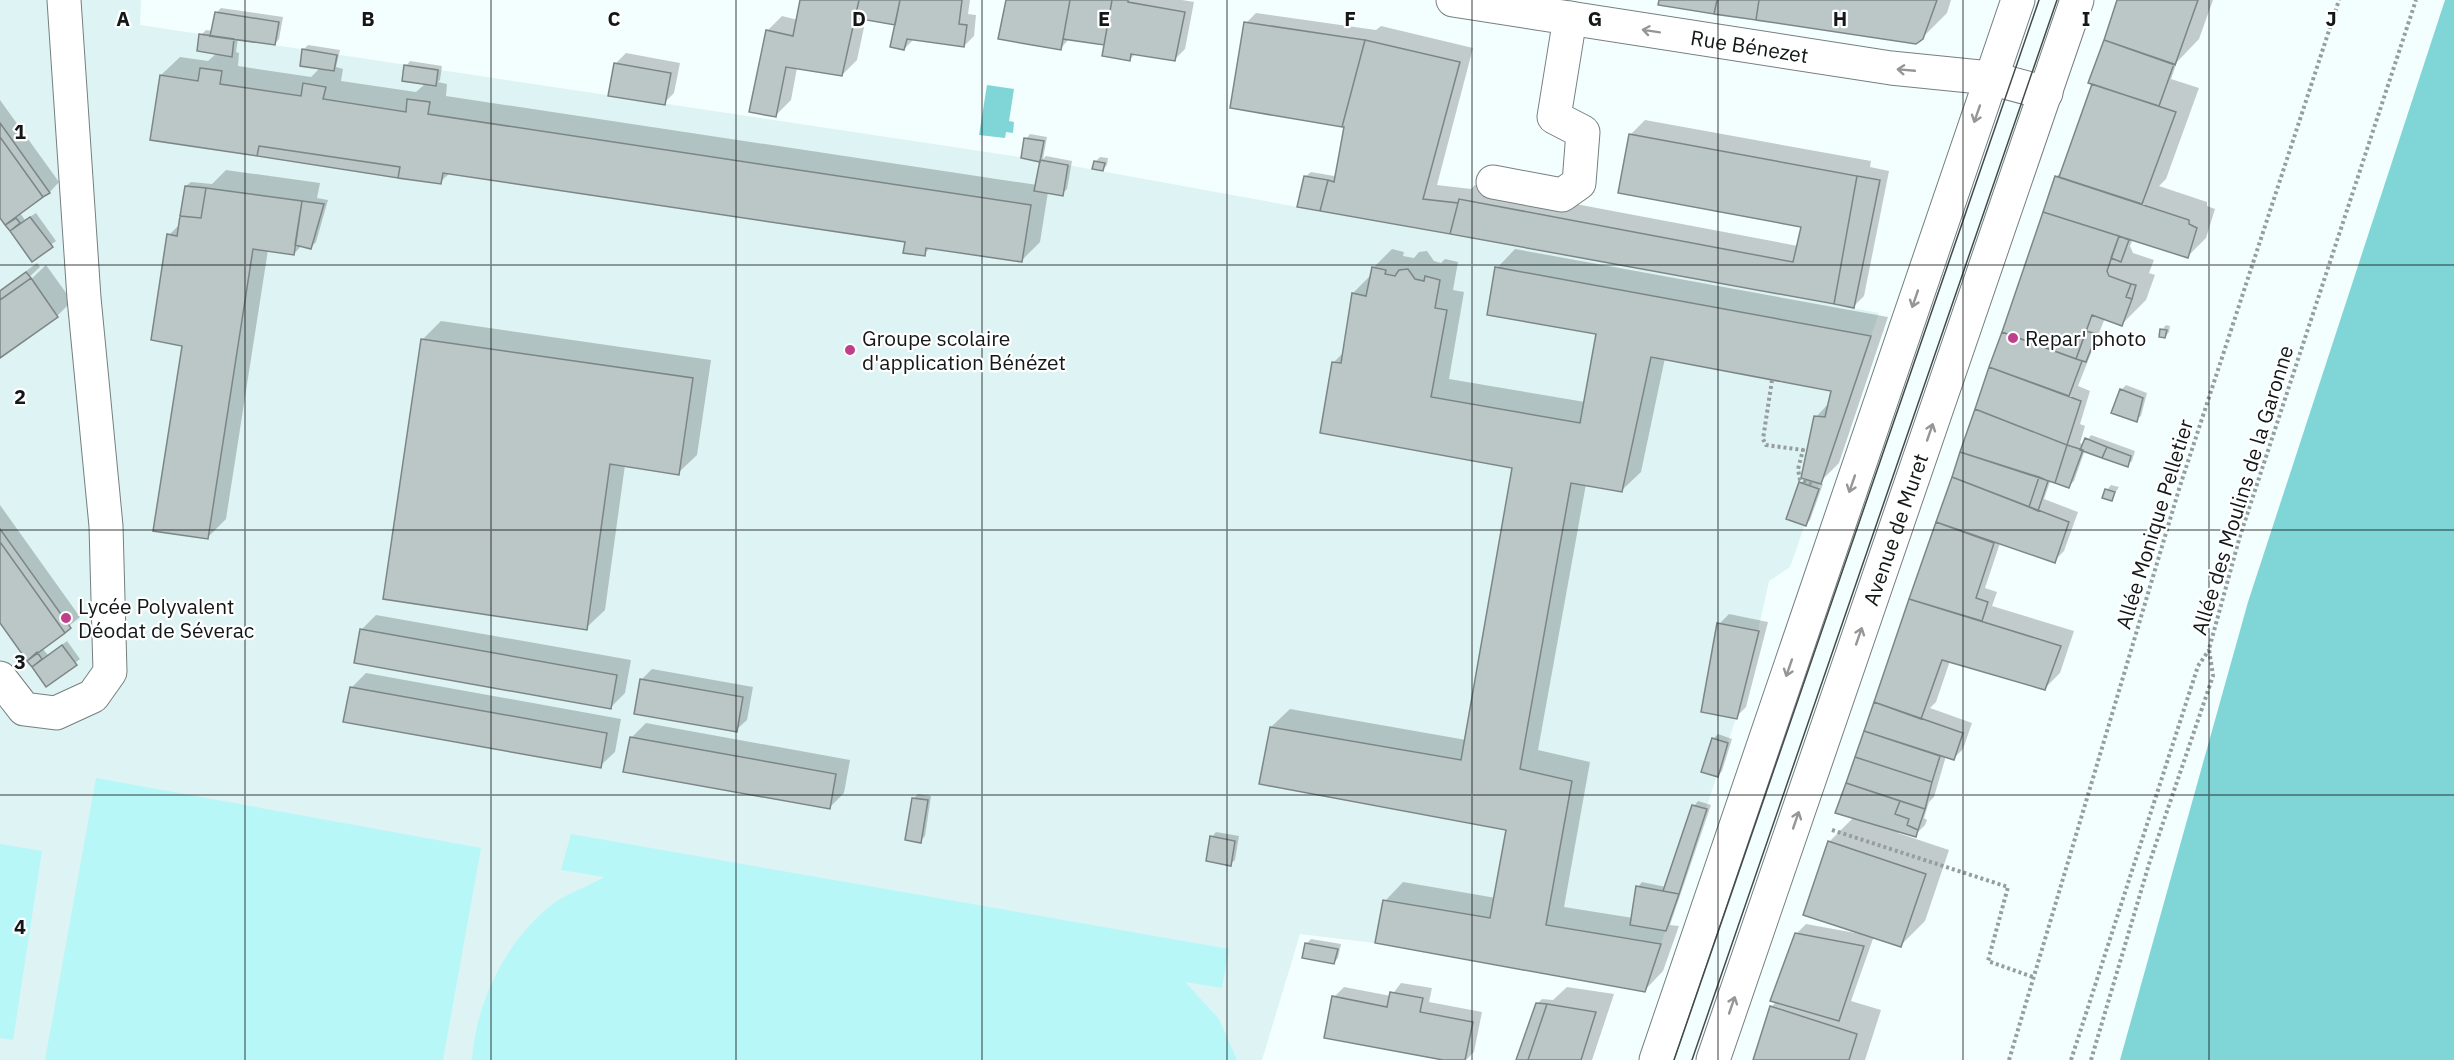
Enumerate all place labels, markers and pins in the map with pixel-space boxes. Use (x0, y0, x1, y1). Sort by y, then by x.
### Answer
place label: Groupe scolaire d'application Bénézet (862, 324, 1066, 376)
place label: Repar' photo (2025, 324, 2146, 352)
marker: Repar' photo (2006, 331, 2020, 345)
marker: Groupe scolaire d'application Bénézet (843, 343, 857, 357)
place label: Lycée Polyvalent Déodat de Séverac (78, 592, 254, 644)
marker: Lycée Polyvalent Déodat de Séverac (59, 611, 73, 625)

